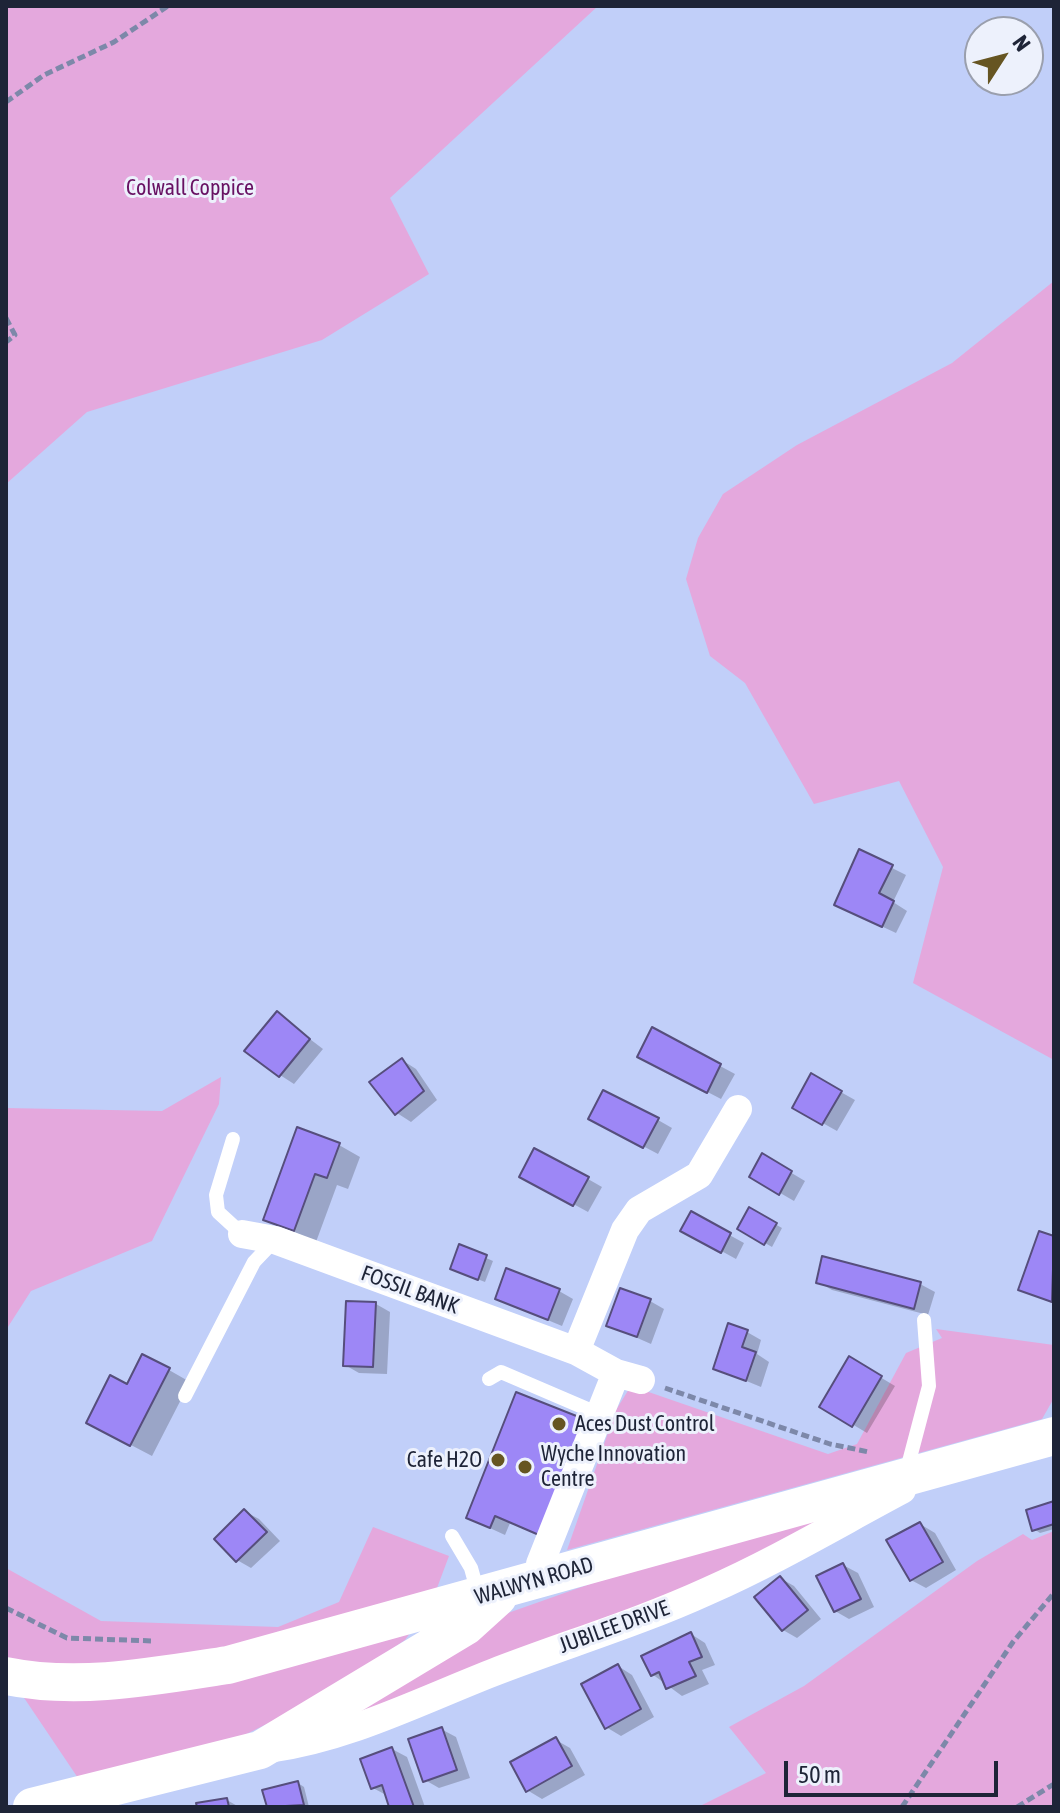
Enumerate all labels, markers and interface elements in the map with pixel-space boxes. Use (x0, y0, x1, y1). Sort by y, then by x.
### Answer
north arrow (964, 16, 1044, 96)
text: N (1007, 30, 1036, 56)
park label: Colwall Coppice (126, 175, 254, 201)
street label: FOSSIL BANK (357, 1260, 463, 1320)
place label: Aces Dust Control (575, 1411, 715, 1437)
marker: Aces Dust Control (550, 1415, 568, 1433)
place label: Wyche Innovation Centre (541, 1441, 686, 1492)
place label: Cafe H2O (407, 1447, 482, 1473)
marker: Cafe H2O (489, 1451, 507, 1469)
marker: Wyche Innovation Centre (516, 1458, 534, 1476)
street label: WALWYN ROAD (472, 1551, 596, 1611)
street label: JUBILEE DRIVE (555, 1595, 673, 1659)
scale bar (788, 1745, 1002, 1795)
text: 50 m (798, 1761, 841, 1788)

